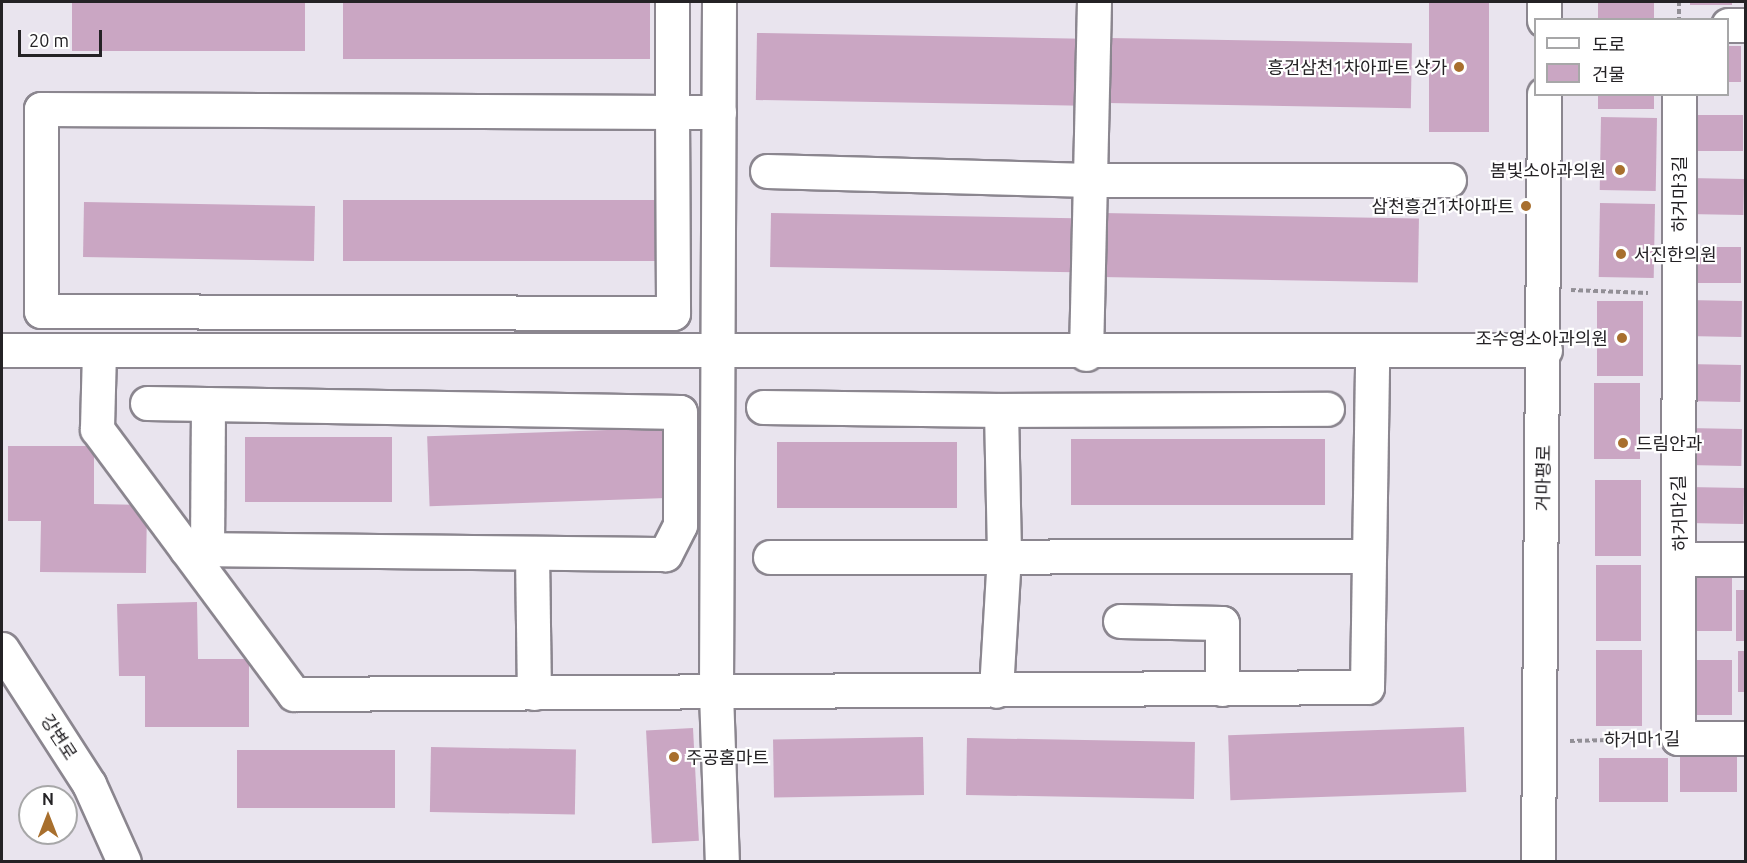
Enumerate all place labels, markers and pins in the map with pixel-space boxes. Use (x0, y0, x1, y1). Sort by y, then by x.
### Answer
place label: 흥건삼천1차아파트 상가 (1267, 56, 1447, 78)
marker: 흥건삼천1차아파트 상가 (1452, 60, 1466, 74)
place label: 봄빛소아과의원 (1490, 159, 1606, 181)
marker: 봄빛소아과의원 (1611, 161, 1629, 179)
place label: 삼천흥건1차아파트 (1371, 195, 1514, 217)
marker: 삼천흥건1차아파트 (1519, 199, 1533, 213)
place label: 서진한의원 (1634, 243, 1717, 265)
marker: 서진한의원 (1612, 245, 1630, 263)
place label: 조수영소아과의원 (1476, 327, 1608, 349)
marker: 조수영소아과의원 (1613, 329, 1631, 347)
place label: 드림안과 (1636, 432, 1702, 454)
marker: 드림안과 (1614, 434, 1632, 452)
place label: 주공홈마트 (686, 746, 769, 768)
marker: 주공홈마트 (667, 750, 681, 764)

